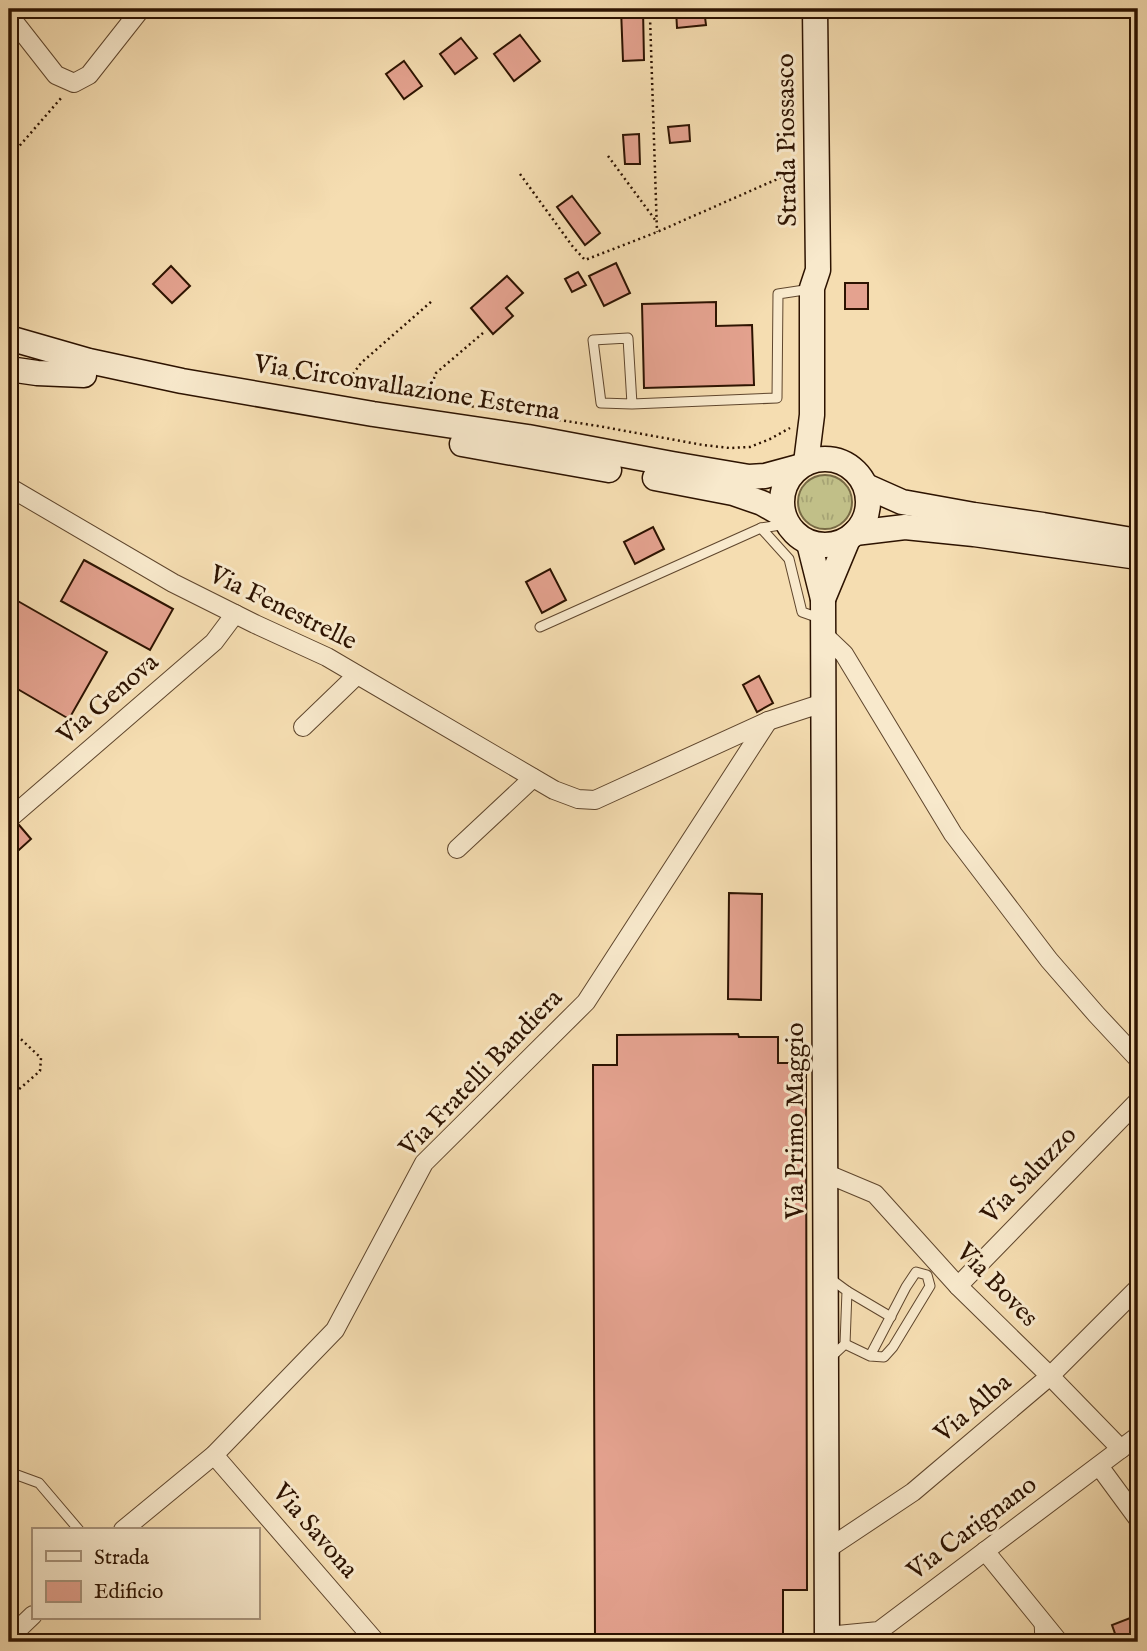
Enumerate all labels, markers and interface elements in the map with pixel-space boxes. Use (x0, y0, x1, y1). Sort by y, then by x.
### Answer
street label: Strada Piossasco (769, 53, 805, 227)
street label: Via Circonvallazione Esterna (251, 347, 563, 429)
street label: Via Fenestrelle (203, 558, 362, 658)
street label: Via Genova (50, 645, 166, 753)
street label: Via Fratelli Bandiera (392, 981, 570, 1165)
street label: Via Primo Maggio (779, 1023, 812, 1220)
street label: Via Saluzzo (973, 1119, 1084, 1232)
street label: Via Boves (948, 1235, 1045, 1334)
street label: Via Alba (927, 1366, 1019, 1450)
street label: Via Carignano (900, 1468, 1044, 1588)
street label: Via Savona (264, 1476, 366, 1586)
legend (32, 1528, 259, 1620)
text: Strada (94, 1545, 150, 1572)
text: Edificio (94, 1579, 163, 1606)

